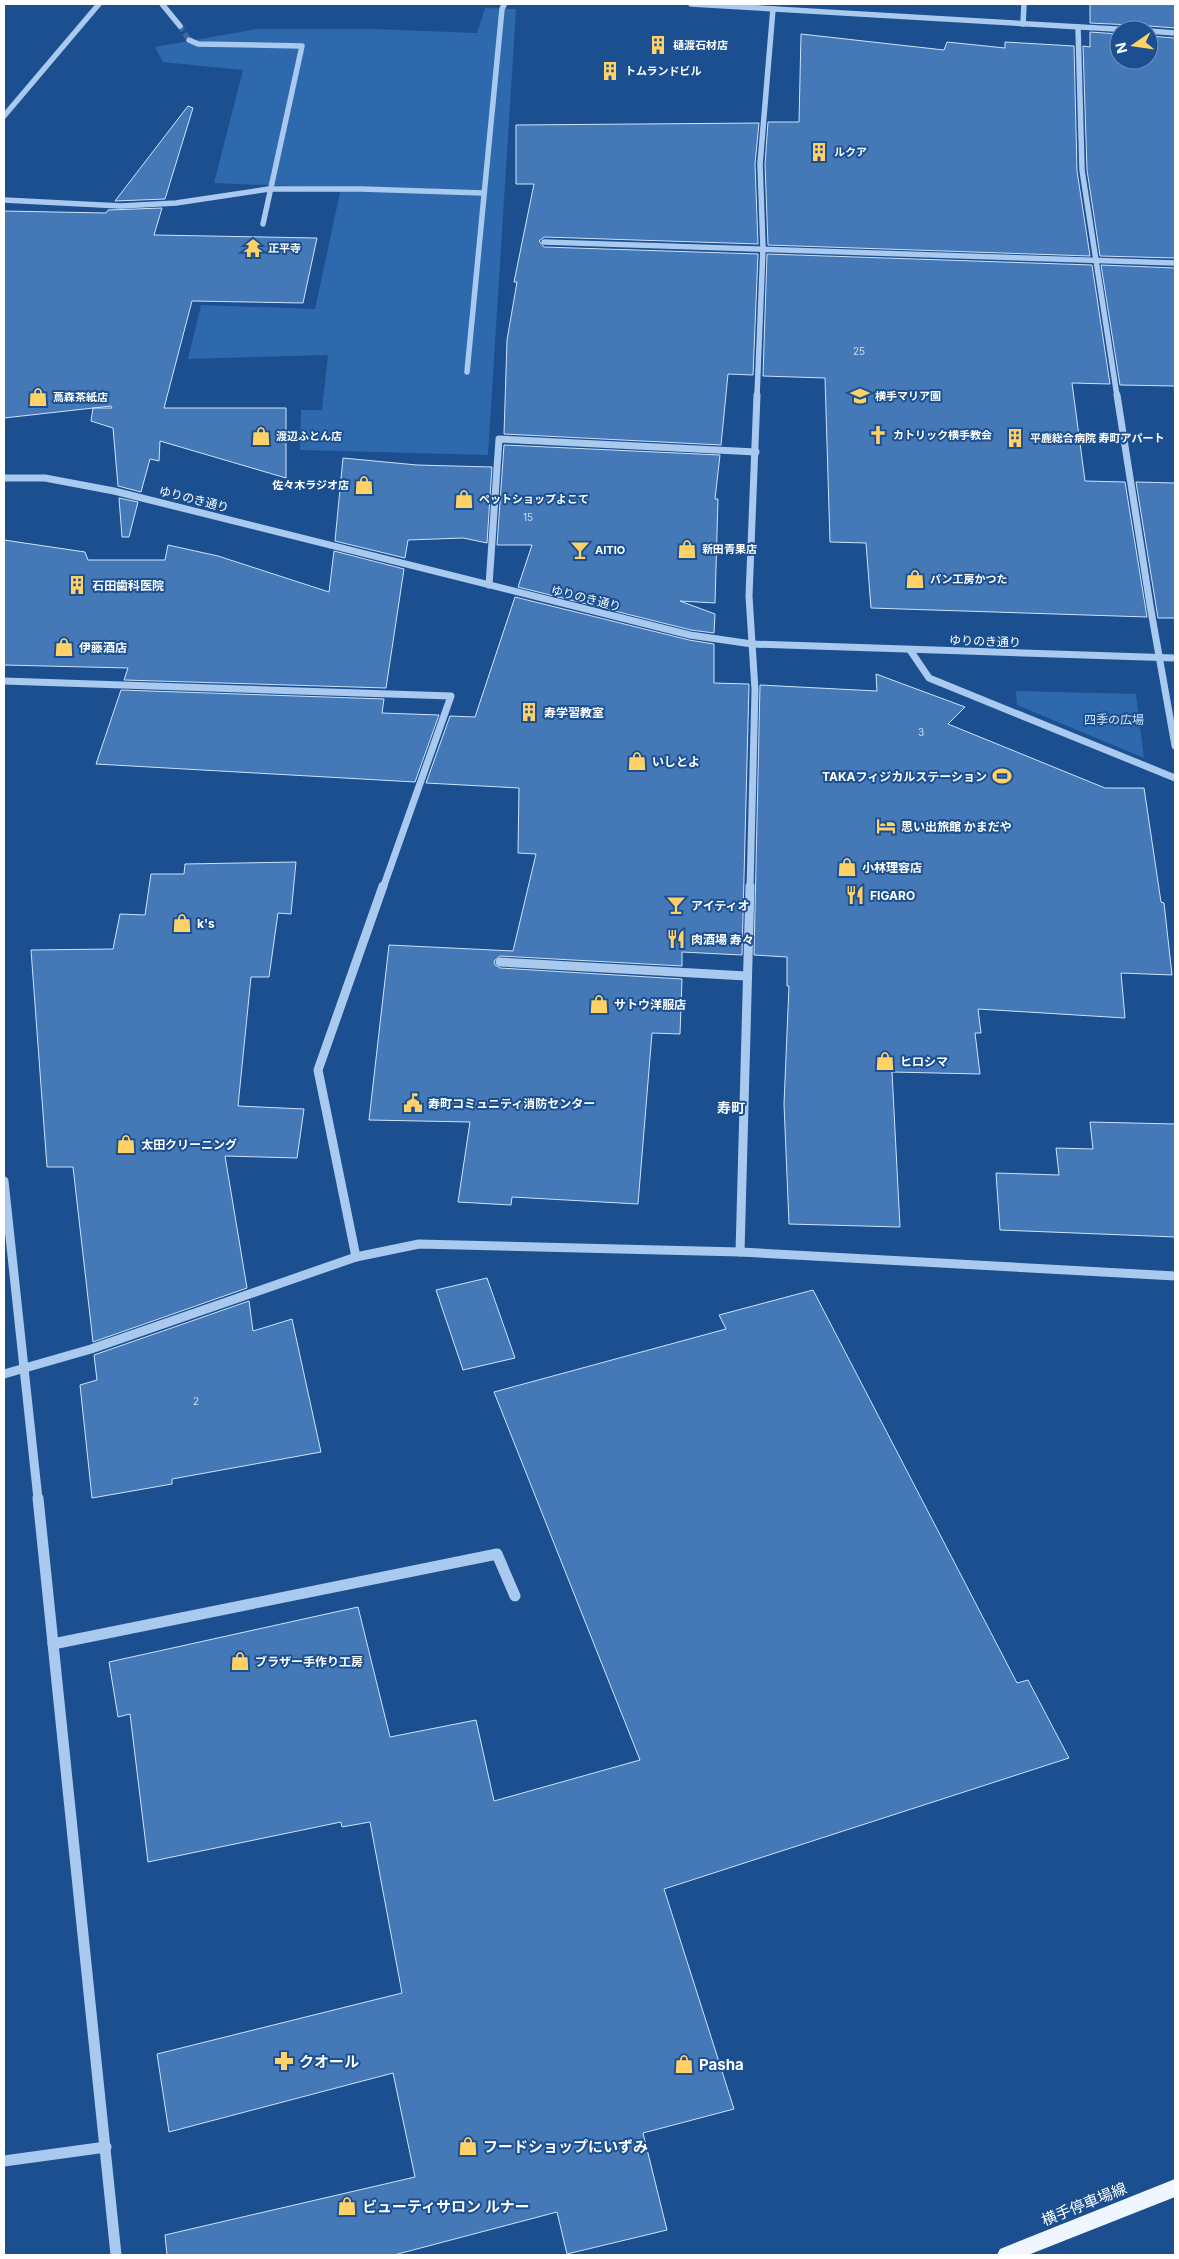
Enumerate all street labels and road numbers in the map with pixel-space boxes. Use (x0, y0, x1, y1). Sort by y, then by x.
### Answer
street label: ゆりのき通り (157, 483, 231, 515)
street label: ゆりのき通り (549, 582, 623, 614)
street label: ゆりのき通り (949, 632, 1021, 650)
street label: 横手停車場線 (1039, 2178, 1129, 2230)

